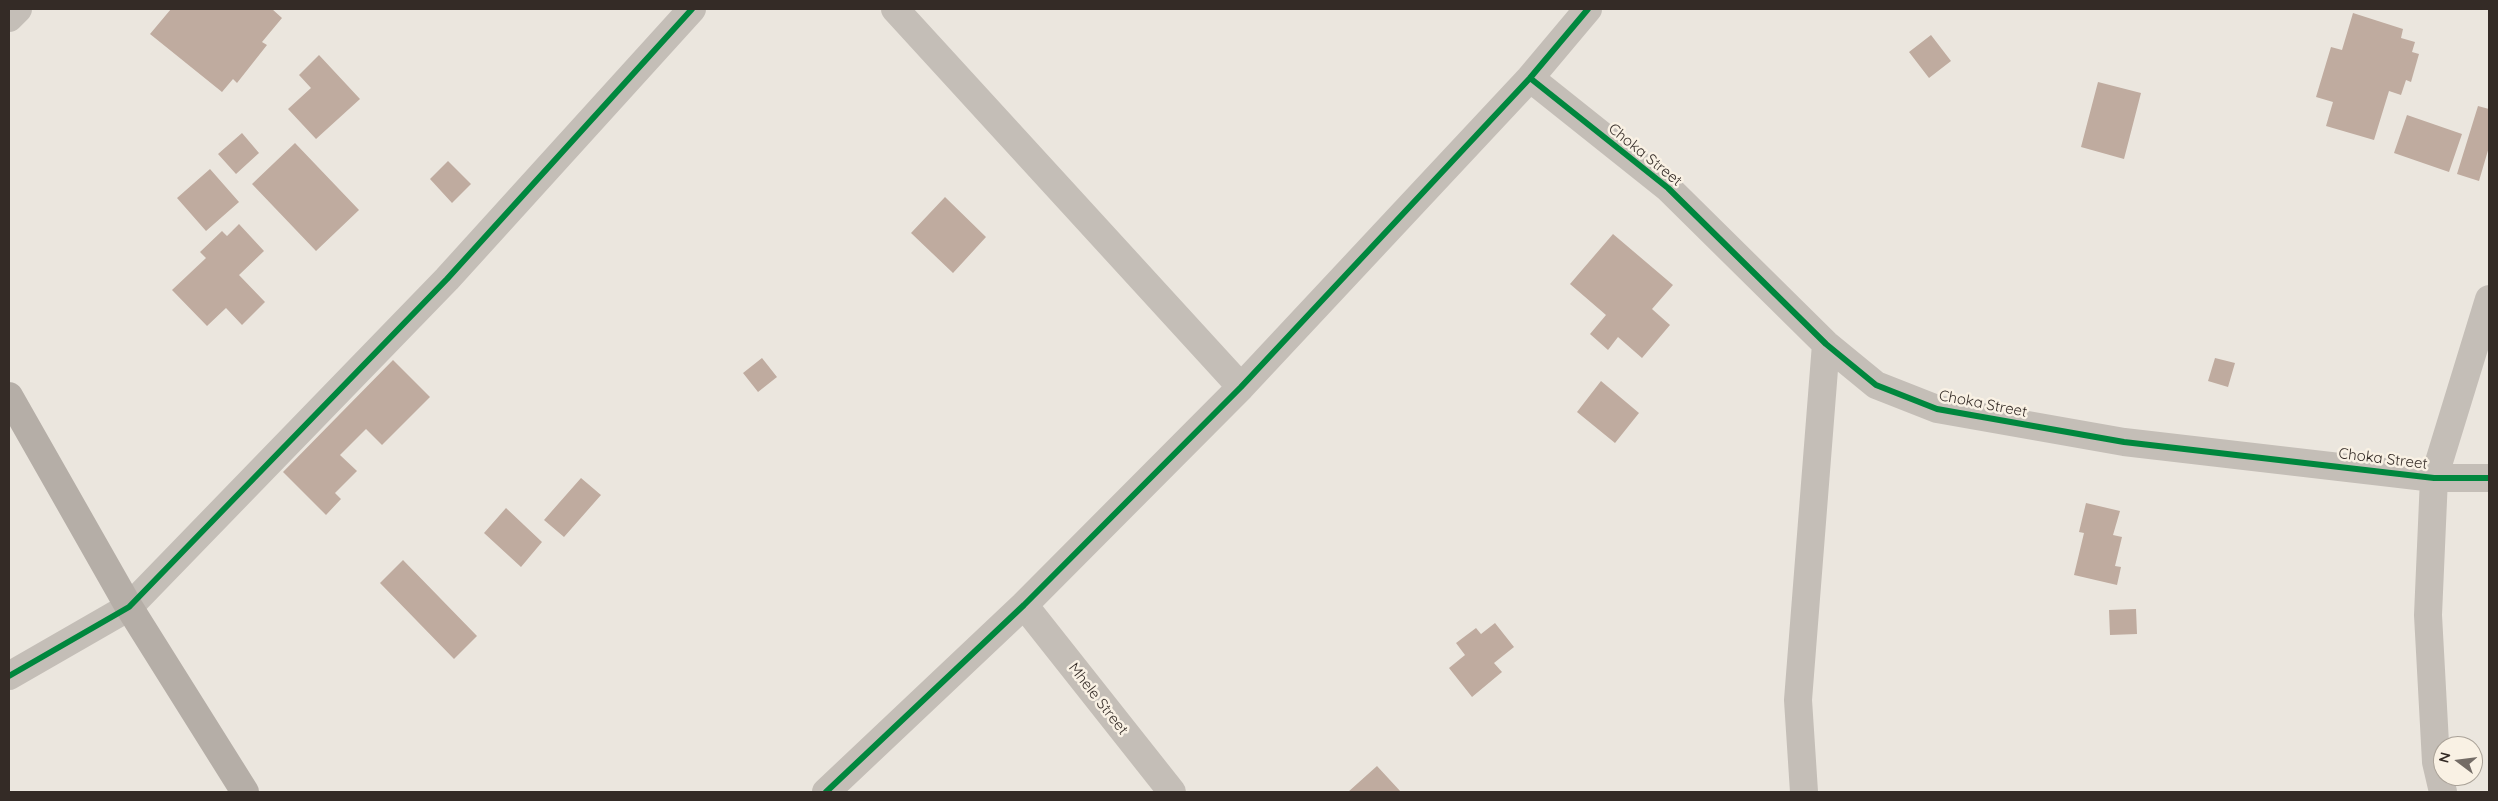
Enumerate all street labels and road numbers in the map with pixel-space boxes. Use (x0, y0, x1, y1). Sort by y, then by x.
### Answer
street label: Choka Street (1605, 120, 1685, 190)
street label: Choka Street (1937, 387, 2029, 421)
street label: Choka Street (2337, 445, 2429, 473)
street label: Mhele Street (1064, 659, 1132, 739)

